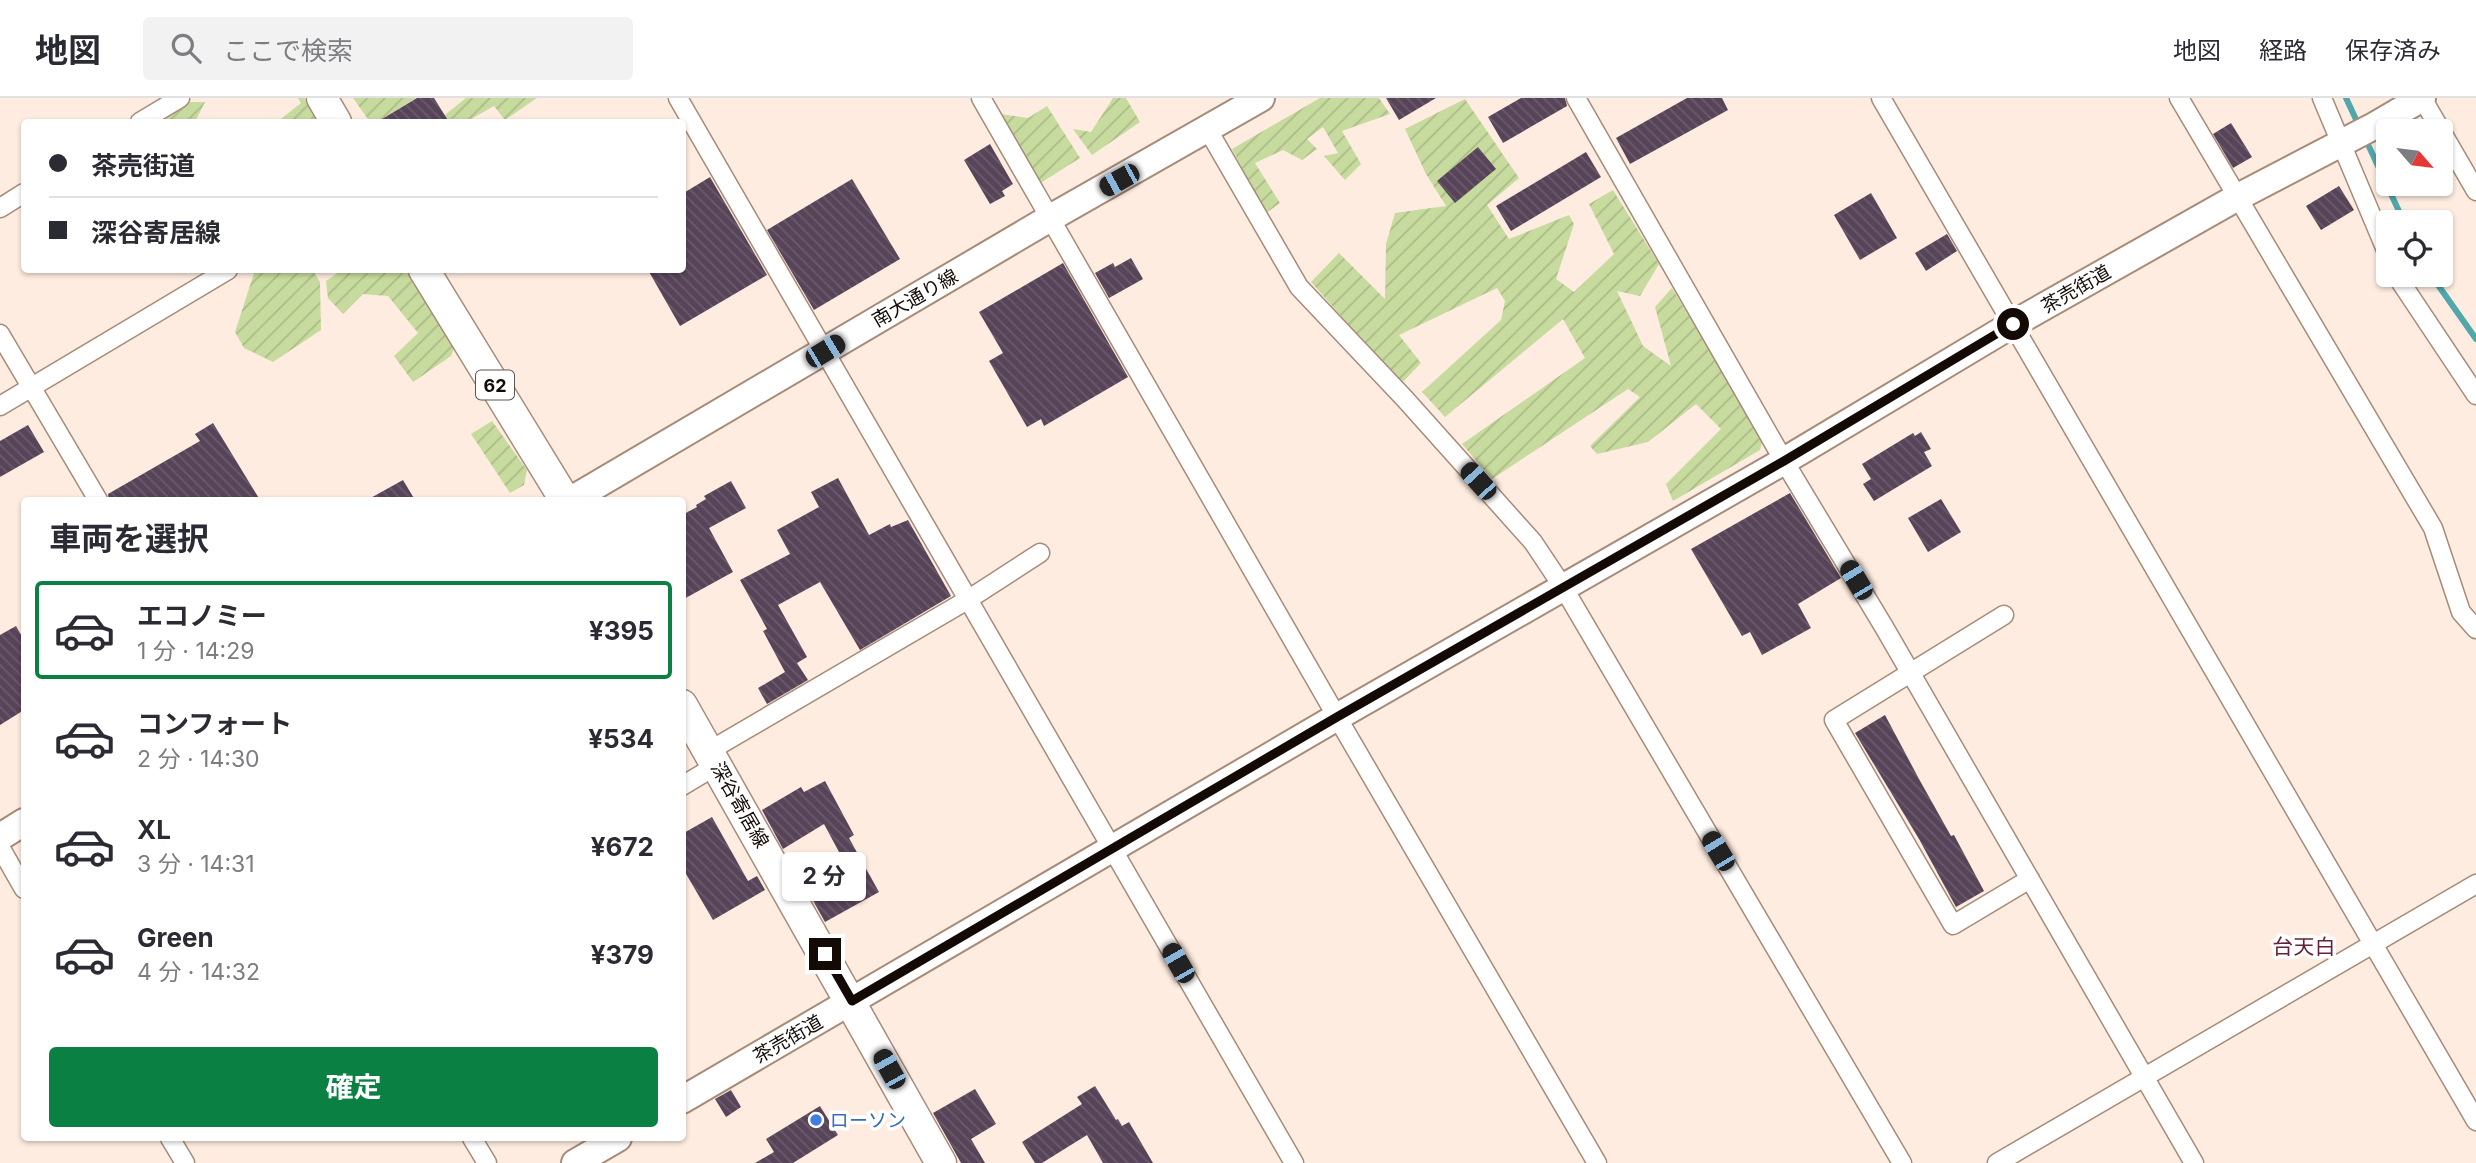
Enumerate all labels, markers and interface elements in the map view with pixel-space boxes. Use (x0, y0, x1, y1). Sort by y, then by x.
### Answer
search box (143, 17, 633, 80)
icon: search (167, 29, 205, 67)
text: 地図 (35, 30, 101, 70)
text: ここで検索 (223, 35, 353, 66)
text: 地図 (2173, 36, 2221, 65)
text: 経路 (2259, 36, 2307, 65)
text: 保存済み (2345, 36, 2441, 65)
north arrow (2376, 119, 2454, 196)
map controls (2376, 119, 2453, 287)
text: 茶売街道 (91, 150, 195, 181)
car (1096, 161, 1143, 199)
button: locate (2376, 210, 2453, 287)
text: 深谷寄居線 (91, 217, 221, 248)
street label: 茶売街道 (2037, 260, 2115, 318)
street label: 南大通り線 (868, 264, 962, 332)
route start (1997, 308, 2029, 340)
car (802, 331, 849, 371)
road number: 62 (476, 370, 514, 400)
car (1457, 458, 1500, 504)
text: 車両を選択 (49, 519, 209, 558)
car (1837, 557, 1876, 603)
icon: car (53, 599, 116, 662)
text: エコノミー (137, 600, 267, 631)
text: ¥395 (589, 615, 654, 646)
text: 1 分 · 14:29 (137, 637, 255, 665)
icon: car (53, 707, 116, 770)
text: コンフォート (137, 708, 292, 739)
text: ¥534 (588, 723, 654, 754)
text: 2 分 · 14:30 (137, 745, 260, 773)
street label: 深谷寄居線 (706, 758, 774, 852)
text: XL (137, 814, 171, 845)
icon: car (53, 815, 116, 878)
car (1699, 828, 1738, 874)
text: ¥672 (591, 831, 654, 862)
text: 3 分 · 14:31 (137, 850, 255, 878)
callout: 2 分 (783, 852, 867, 902)
text: 2 分 (803, 862, 845, 890)
text: Green (137, 922, 214, 953)
icon: car (53, 923, 116, 986)
district label: 台天白 (2273, 934, 2336, 959)
route end (809, 938, 841, 970)
text: ¥379 (591, 939, 654, 970)
car (1159, 940, 1198, 986)
text: 4 分 · 14:32 (137, 958, 260, 986)
street label: 茶売街道 (749, 1010, 827, 1068)
car (870, 1046, 909, 1092)
button: 確定 (49, 1047, 658, 1127)
place label: ローソン (830, 1109, 906, 1132)
marker: ローソン (808, 1112, 824, 1128)

